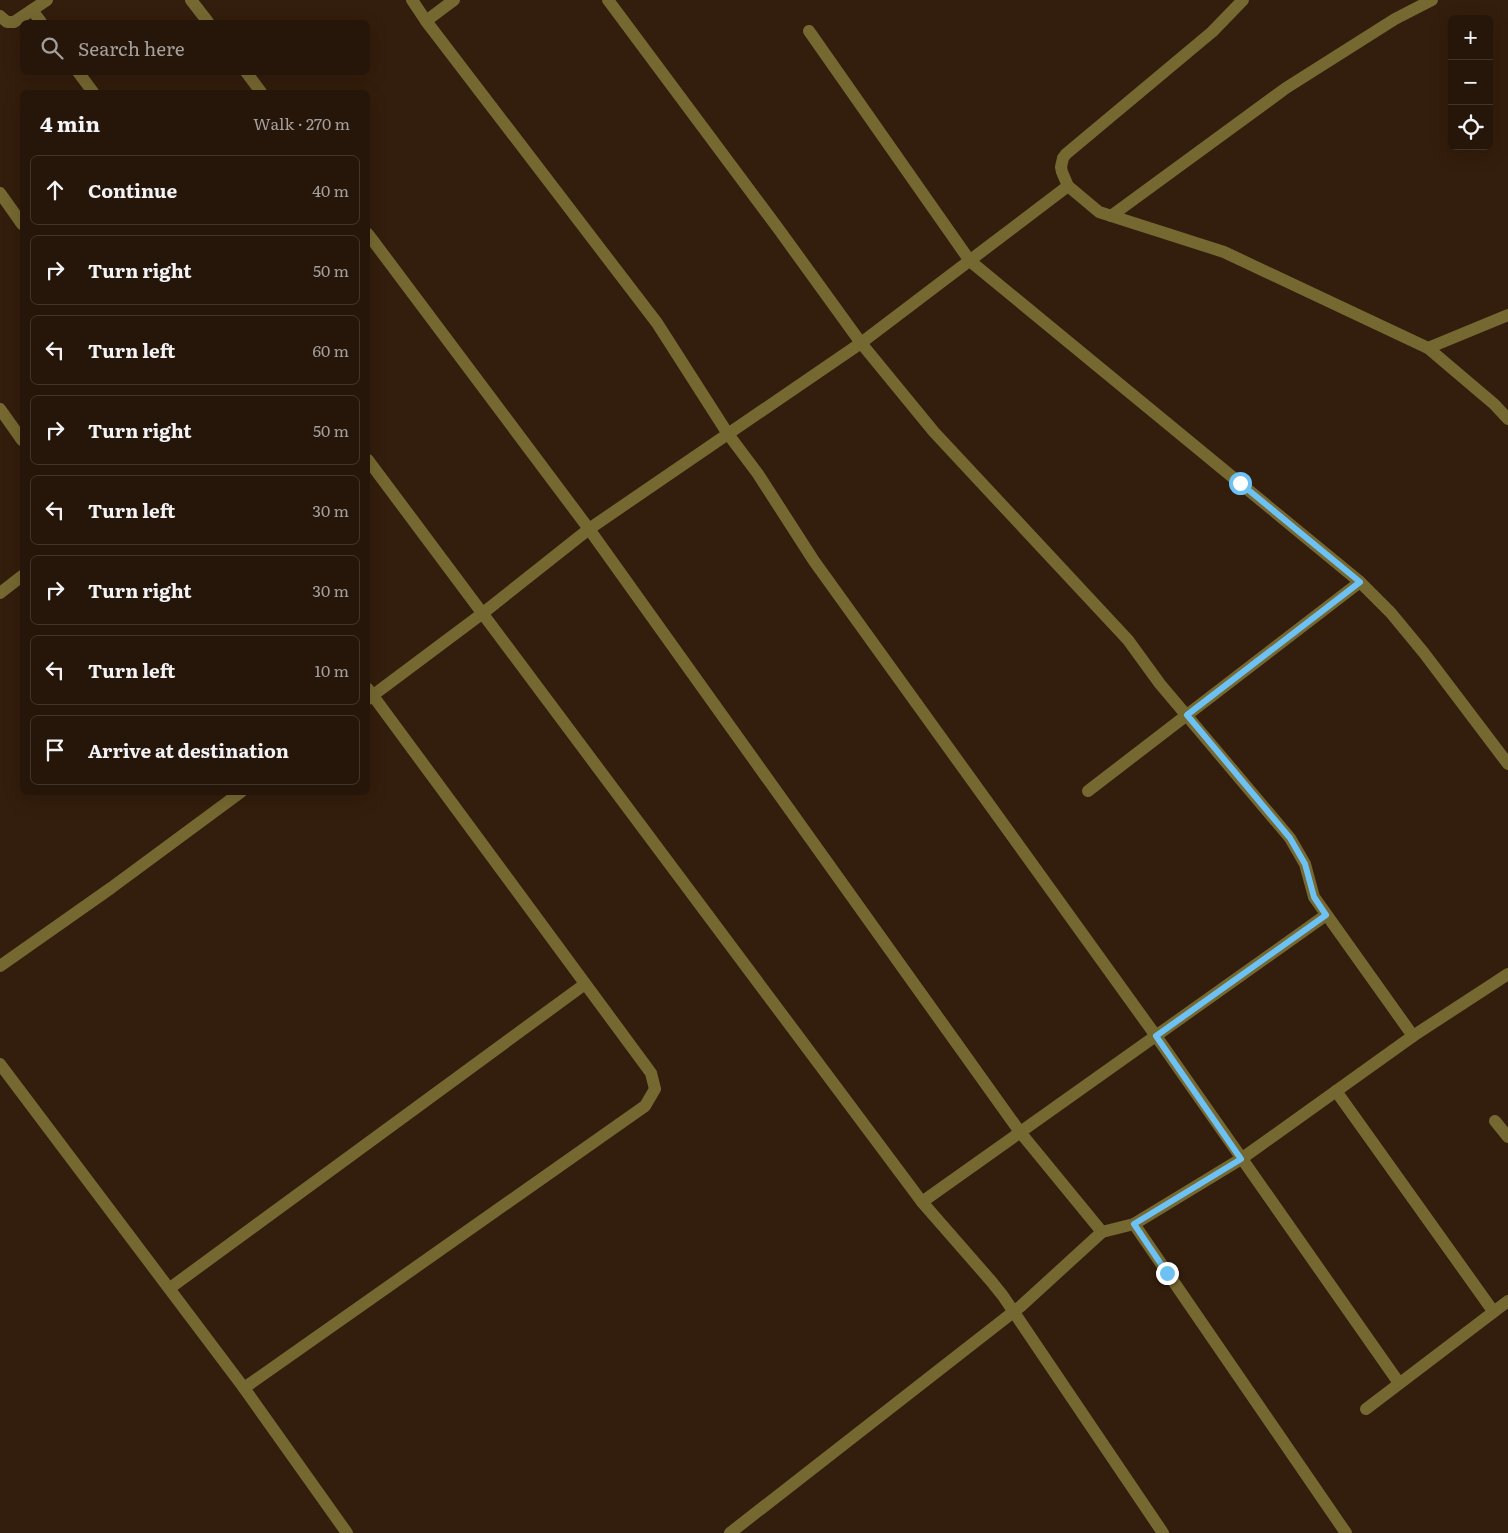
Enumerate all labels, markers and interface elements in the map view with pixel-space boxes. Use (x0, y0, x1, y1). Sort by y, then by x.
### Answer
map controls (1448, 15, 1493, 150)
button: + (1448, 15, 1493, 60)
search box (20, 20, 370, 75)
icon: search (38, 34, 66, 62)
text: Search here (78, 34, 185, 62)
button: − (1448, 60, 1493, 105)
button: locate (1448, 105, 1493, 150)
text: 4 min (40, 107, 100, 138)
text: Walk · 270 m (253, 111, 350, 135)
icon: ahead (41, 176, 69, 204)
text: Continue (88, 176, 177, 204)
text: 40 m (312, 178, 349, 202)
icon: right (41, 256, 69, 284)
text: Turn right (88, 256, 192, 284)
text: 50 m (313, 258, 349, 282)
icon: left (41, 336, 69, 364)
text: Turn left (88, 336, 175, 364)
text: 60 m (312, 338, 349, 362)
icon: right (41, 416, 69, 444)
text: Turn right (88, 416, 192, 444)
text: 50 m (313, 418, 349, 442)
route start (1229, 472, 1252, 495)
icon: left (41, 496, 69, 524)
text: Turn left (88, 496, 175, 524)
text: 30 m (312, 498, 349, 522)
icon: right (41, 576, 69, 604)
text: Turn right (88, 576, 192, 604)
text: 30 m (312, 578, 349, 602)
icon: left (41, 656, 69, 684)
text: Turn left (88, 656, 175, 684)
text: 10 m (315, 658, 349, 682)
icon: arrive (41, 736, 69, 764)
text: Arrive at destination (88, 736, 289, 764)
route end (1156, 1262, 1179, 1285)

